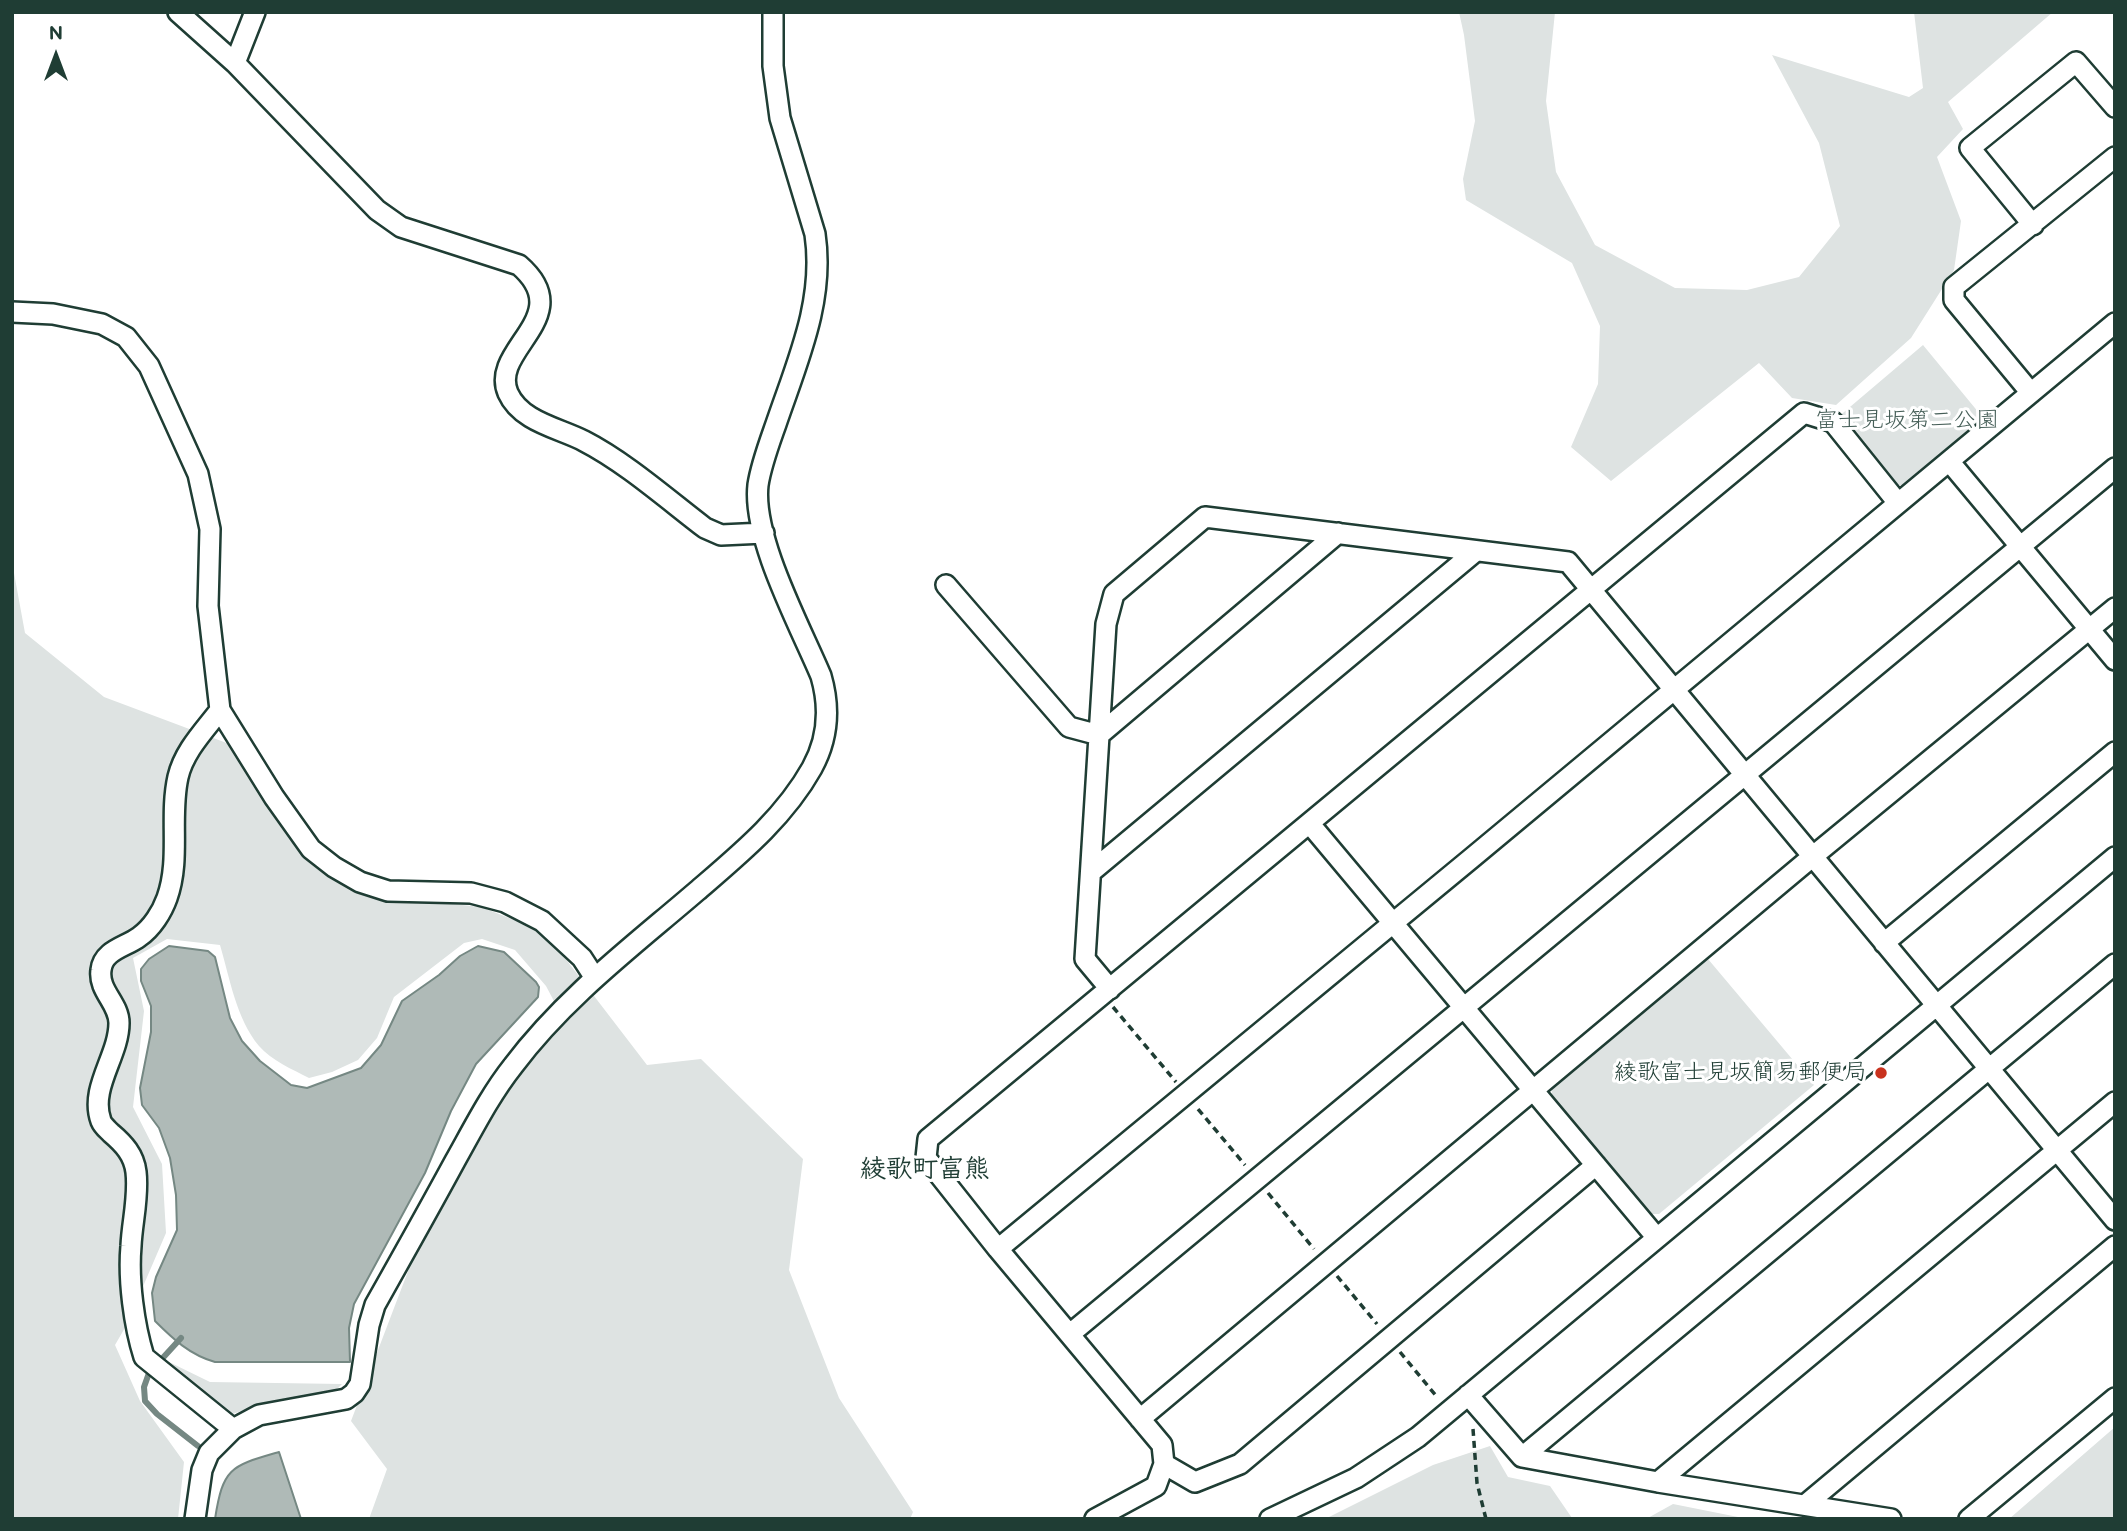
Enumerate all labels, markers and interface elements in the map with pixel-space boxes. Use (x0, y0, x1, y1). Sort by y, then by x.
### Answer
north arrow (21, 21, 91, 91)
text: N (49, 23, 63, 46)
park label: 富士見坂第二公園 (1815, 407, 1999, 435)
place label: 綾歌富士見坂簡易郵便局 (1614, 1059, 1867, 1087)
marker: 綾歌富士見坂簡易郵便局 (1873, 1065, 1889, 1081)
district label: 綾歌町富熊 (860, 1154, 990, 1186)

